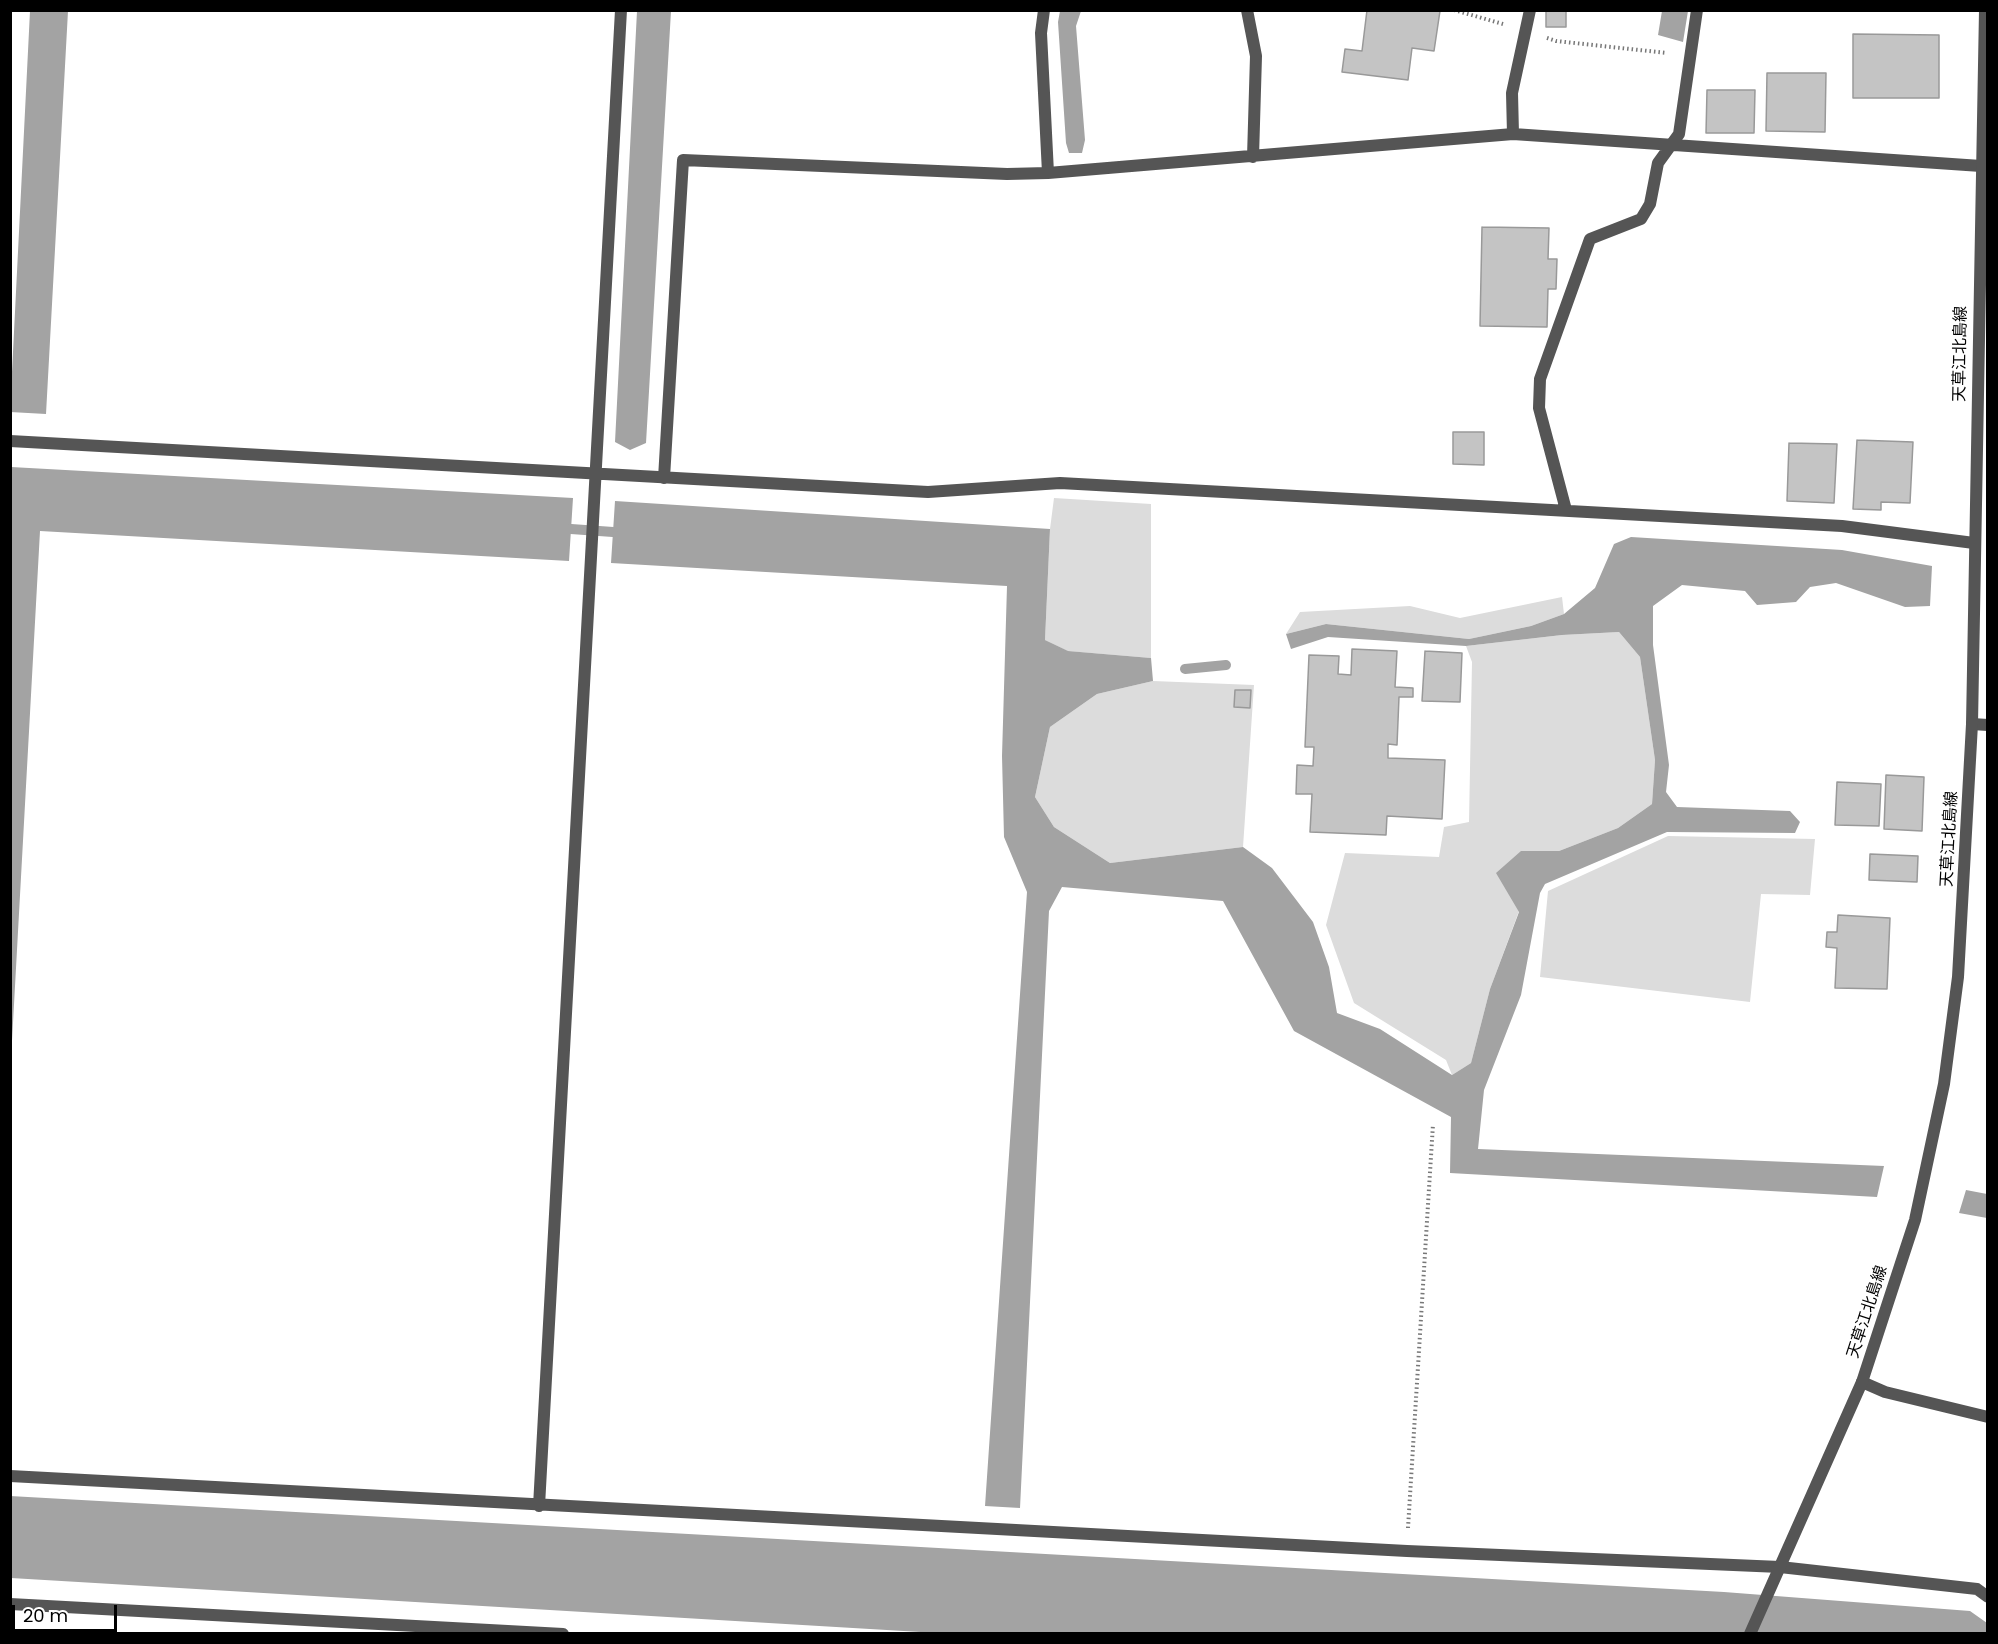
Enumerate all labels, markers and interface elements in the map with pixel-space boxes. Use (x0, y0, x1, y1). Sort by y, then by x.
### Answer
street label: 天草江北島線 (1951, 306, 1971, 402)
street label: 天草江北島線 (1938, 791, 1962, 887)
street label: 天草江北島線 (1844, 1263, 1892, 1361)
scale bar (15, 1593, 120, 1631)
text: 20 m (23, 1603, 68, 1628)

